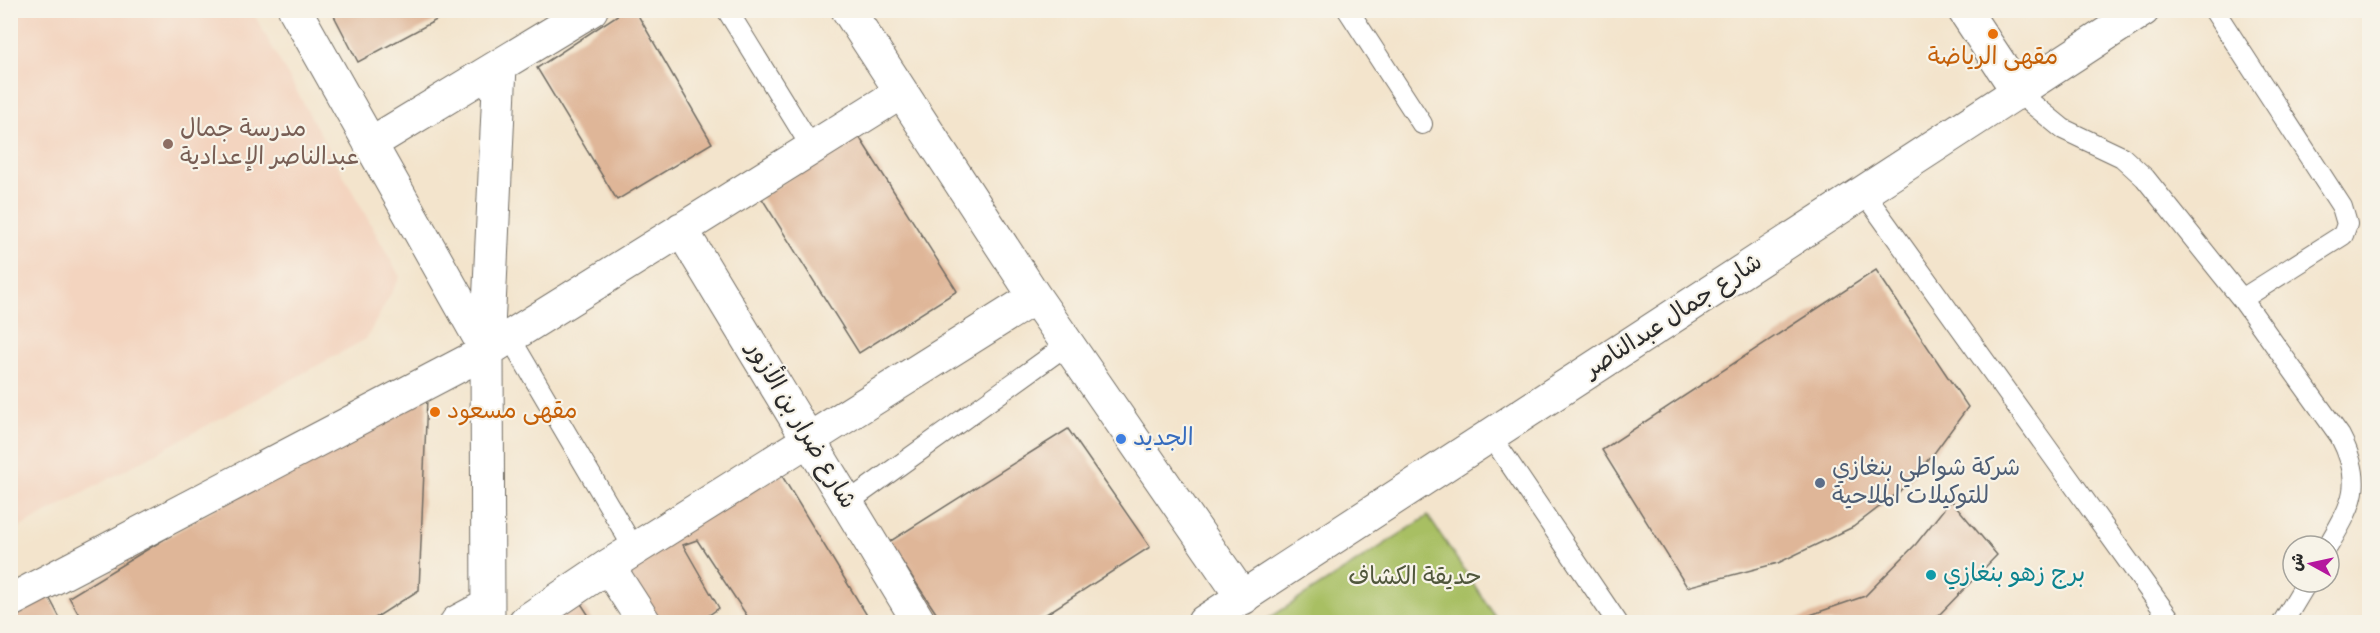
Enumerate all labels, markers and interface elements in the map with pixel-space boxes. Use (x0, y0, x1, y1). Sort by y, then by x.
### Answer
marker: مقهى الرياضة (1986, 27, 2000, 41)
place label: مقهى الرياضة (1928, 41, 2058, 76)
place label: مدرسة جمال عبدالناصر الإعدادية (180, 113, 359, 176)
marker: مدرسة جمال عبدالناصر الإعدادية (161, 137, 175, 151)
street label: شارع جمال عبدالناصر (1576, 246, 1770, 389)
street label: شارع ضرار بن الأزور (735, 333, 866, 516)
place label: مقهى مسعود (447, 395, 577, 430)
marker: مقهى مسعود (428, 405, 442, 419)
place label: الجديد (1133, 422, 1194, 457)
marker: الجديد (1114, 432, 1128, 446)
place label: شركة شواطي بنغازي للتوكيلات الملاحية (1832, 452, 2020, 515)
marker: شركة شواطي بنغازي للتوكيلات الملاحية (1813, 476, 1827, 490)
north arrow (2281, 534, 2341, 594)
text: ش (2285, 552, 2311, 573)
place label: برج زهو بنغازي (1943, 558, 2085, 593)
park label: حديقة الكشاف (1348, 561, 1482, 596)
marker: برج زهو بنغازي (1924, 568, 1938, 582)

